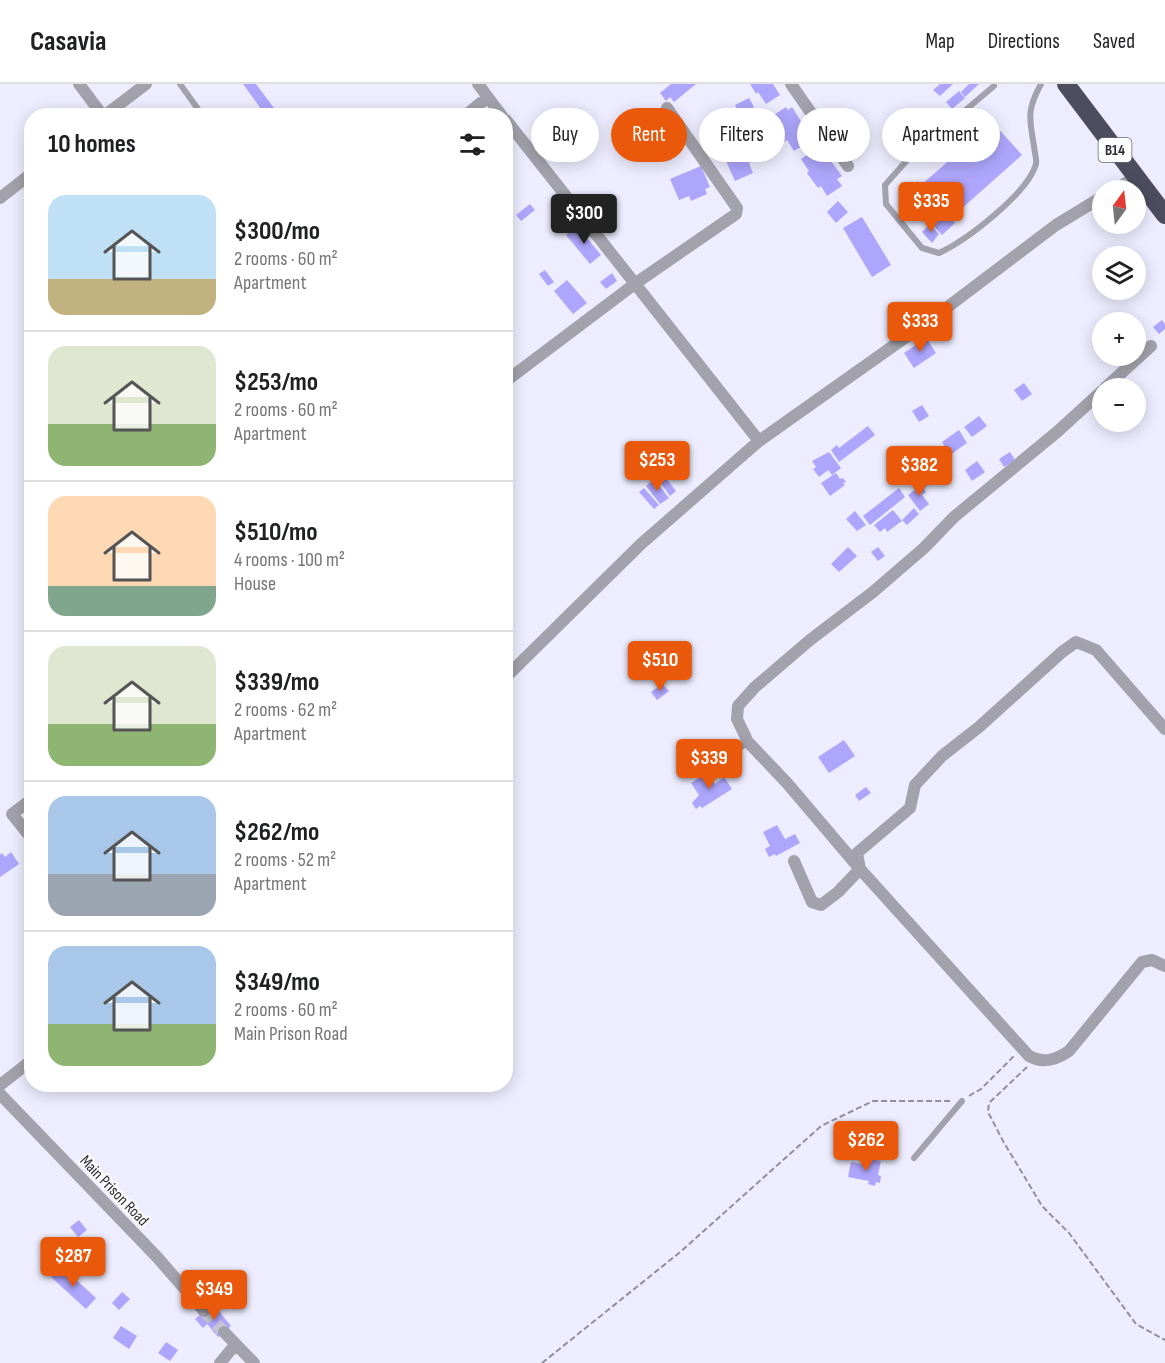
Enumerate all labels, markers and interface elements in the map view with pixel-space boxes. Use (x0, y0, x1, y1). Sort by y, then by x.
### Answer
text: Casavia (30, 25, 106, 58)
text: Map (925, 29, 955, 54)
text: Directions (988, 29, 1060, 54)
text: Saved (1093, 29, 1135, 54)
chip: Buy (531, 108, 599, 162)
chip: Rent (611, 108, 687, 162)
chip: Filters (699, 108, 785, 162)
chip: New (797, 108, 870, 162)
chip: Apartment (882, 108, 1000, 162)
icon: filters (456, 128, 489, 161)
text: 10 homes (48, 129, 136, 160)
road number: B14 (1098, 138, 1132, 162)
north arrow (1092, 180, 1146, 234)
map controls (1092, 180, 1146, 432)
pin: $335 (895, 182, 967, 233)
text: $335 (913, 189, 949, 213)
pin: $300 (548, 194, 620, 245)
text: $300 (565, 201, 603, 225)
text: $300/mo (234, 216, 320, 247)
icon: home (96, 219, 168, 291)
button: layers (1092, 246, 1146, 300)
text: 2 rooms · 60 m² (234, 247, 338, 271)
text: Apartment (234, 271, 307, 295)
pin: $333 (884, 302, 956, 353)
text: $333 (901, 309, 939, 333)
button: + (1092, 312, 1146, 366)
text: $253/mo (234, 367, 318, 398)
icon: home (96, 370, 168, 442)
button: − (1092, 378, 1146, 432)
text: 2 rooms · 60 m² (234, 398, 338, 422)
text: Apartment (234, 422, 307, 446)
pin: $253 (621, 441, 693, 492)
pin: $382 (883, 446, 955, 497)
text: $253 (639, 448, 675, 472)
text: $382 (900, 453, 938, 477)
text: $510/mo (234, 517, 318, 548)
icon: home (96, 520, 168, 592)
text: 4 rooms · 100 m² (234, 548, 345, 572)
text: House (234, 572, 276, 596)
pin: $510 (624, 641, 696, 692)
text: $510 (642, 648, 678, 672)
text: $339/mo (234, 667, 319, 698)
icon: home (96, 670, 168, 742)
text: 2 rooms · 62 m² (234, 698, 337, 722)
text: Apartment (234, 722, 307, 746)
pin: $339 (673, 739, 745, 790)
text: $339 (690, 746, 728, 770)
text: $262/mo (234, 817, 319, 848)
icon: home (96, 820, 168, 892)
text: 2 rooms · 52 m² (234, 848, 336, 872)
text: Apartment (234, 872, 307, 896)
text: $349/mo (234, 967, 320, 998)
icon: home (96, 970, 168, 1042)
text: 2 rooms · 60 m² (234, 998, 338, 1022)
text: Main Prison Road (234, 1022, 347, 1046)
pin: $262 (830, 1121, 902, 1172)
text: $262 (847, 1128, 885, 1152)
street label: Main Prison Road (76, 1152, 152, 1230)
pin: $287 (37, 1237, 109, 1288)
text: $287 (54, 1244, 92, 1268)
pin: $349 (178, 1270, 250, 1321)
text: $349 (195, 1277, 233, 1301)

